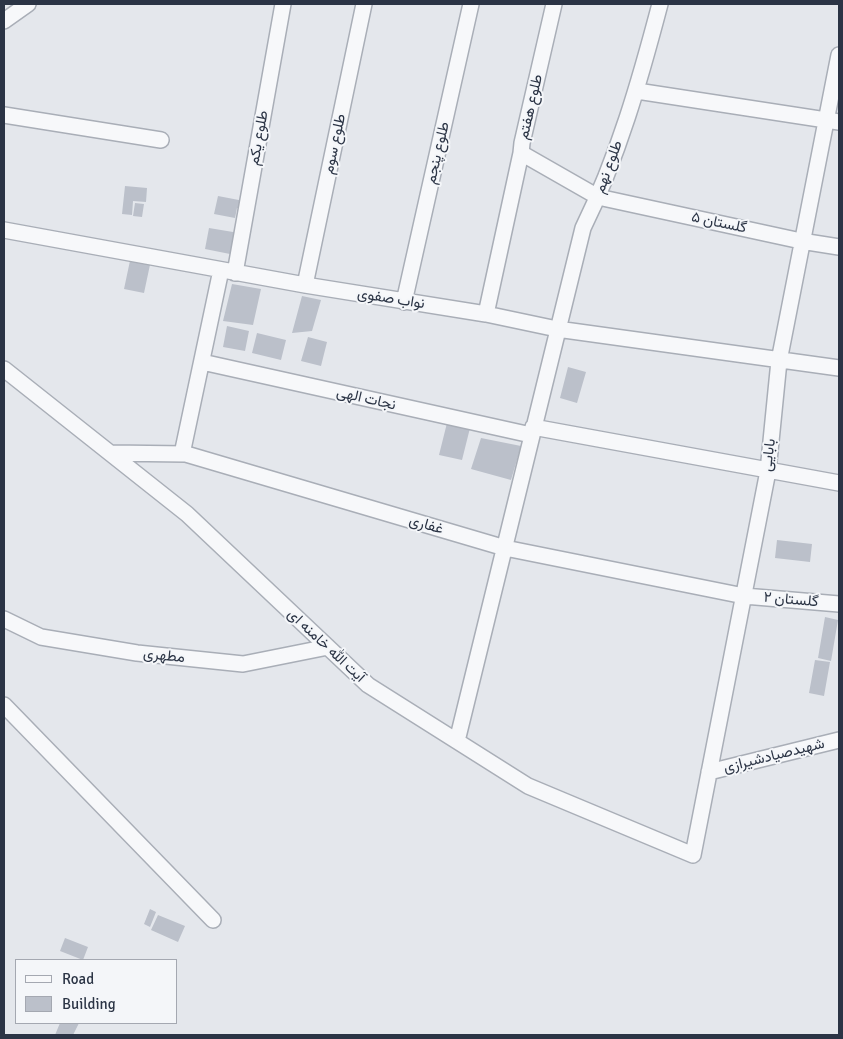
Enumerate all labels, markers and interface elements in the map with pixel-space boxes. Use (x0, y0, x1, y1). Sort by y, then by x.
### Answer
street label: طلوع هفتم (515, 73, 547, 141)
street label: طلوع یکم (245, 109, 273, 167)
street label: طلوع سوم (320, 112, 350, 176)
street label: طلوع پنجم (422, 120, 454, 186)
street label: طلوع نهم (591, 138, 627, 196)
street label: گلستان ۵ (690, 208, 748, 238)
street label: نواب صفوی (356, 285, 426, 313)
street label: نجات الهی (335, 383, 397, 415)
street label: بابایی (758, 437, 780, 473)
street label: غفاری (407, 512, 445, 538)
street label: گلستان ۲ (763, 589, 819, 611)
street label: آیت الله خامنه ای (283, 605, 369, 687)
street label: مطهری (142, 645, 186, 667)
street label: شهیدصیادشیرازی (722, 735, 826, 777)
legend (15, 959, 178, 1024)
text: Road (62, 970, 94, 988)
text: Building (62, 995, 116, 1013)

